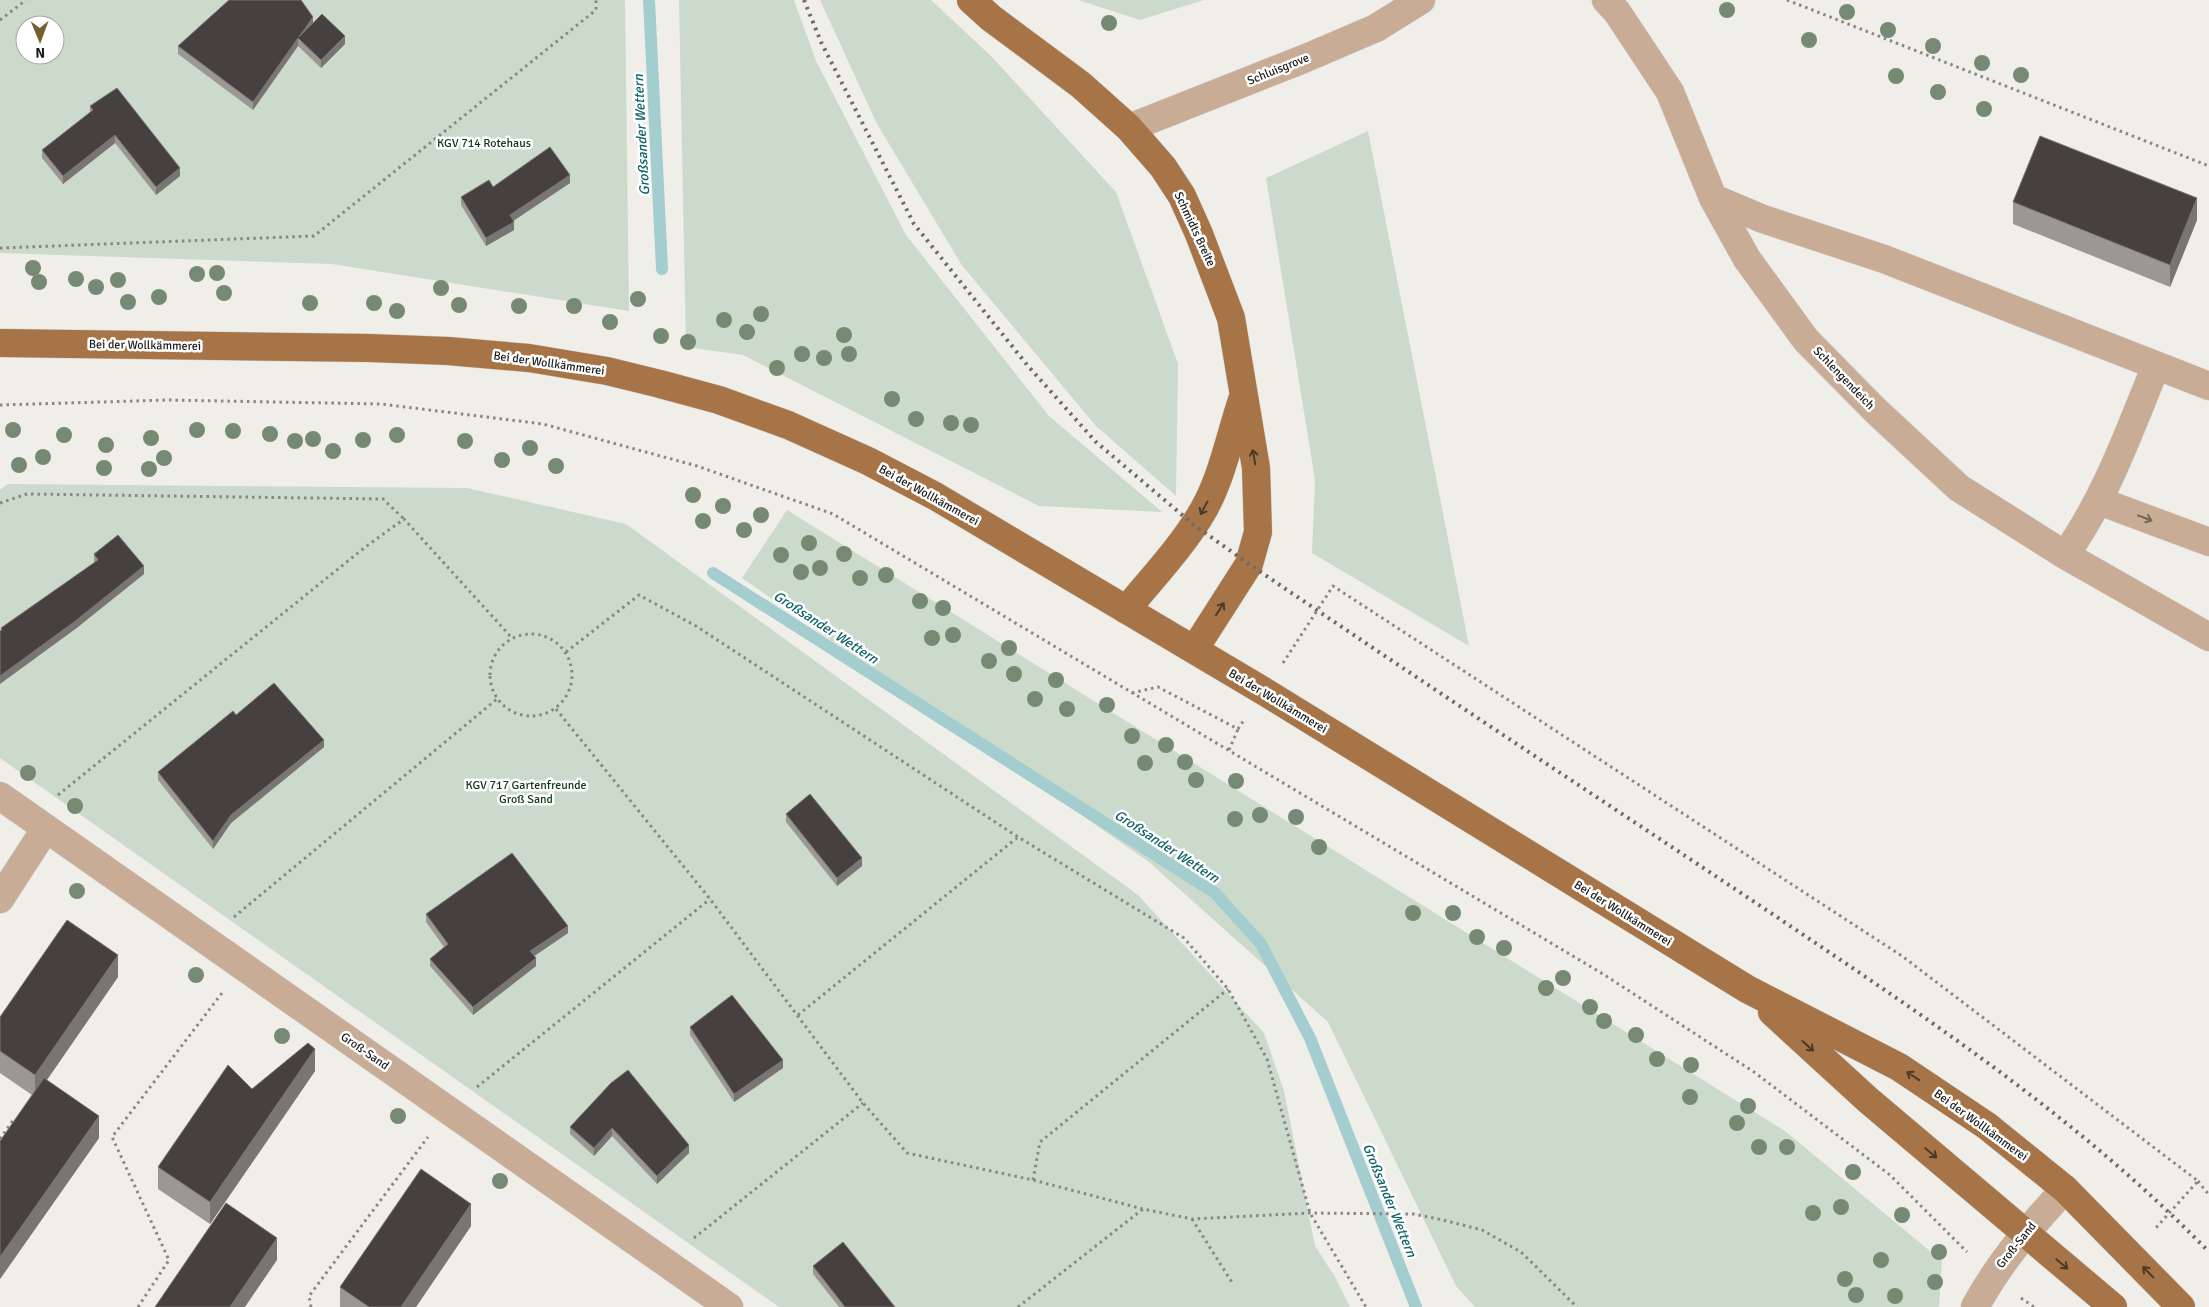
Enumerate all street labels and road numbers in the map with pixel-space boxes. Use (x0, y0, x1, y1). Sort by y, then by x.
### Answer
street label: Schluisgrove (1245, 50, 1311, 89)
street label: Schmidts Breite (1171, 189, 1218, 269)
street label: Bei der Wollkämmerei (89, 337, 201, 354)
street label: Schlengendeich (1810, 344, 1877, 413)
street label: Bei der Wollkämmerei (492, 348, 606, 379)
street label: Bei der Wollkämmerei (876, 462, 981, 529)
street label: Bei der Wollkämmerei (1226, 666, 1330, 737)
street label: Bei der Wollkämmerei (1571, 877, 1674, 950)
street label: Groß-Sand (338, 1029, 392, 1073)
street label: Bei der Wollkämmerei (1931, 1086, 2030, 1164)
street label: Groß-Sand (1993, 1219, 2040, 1272)

